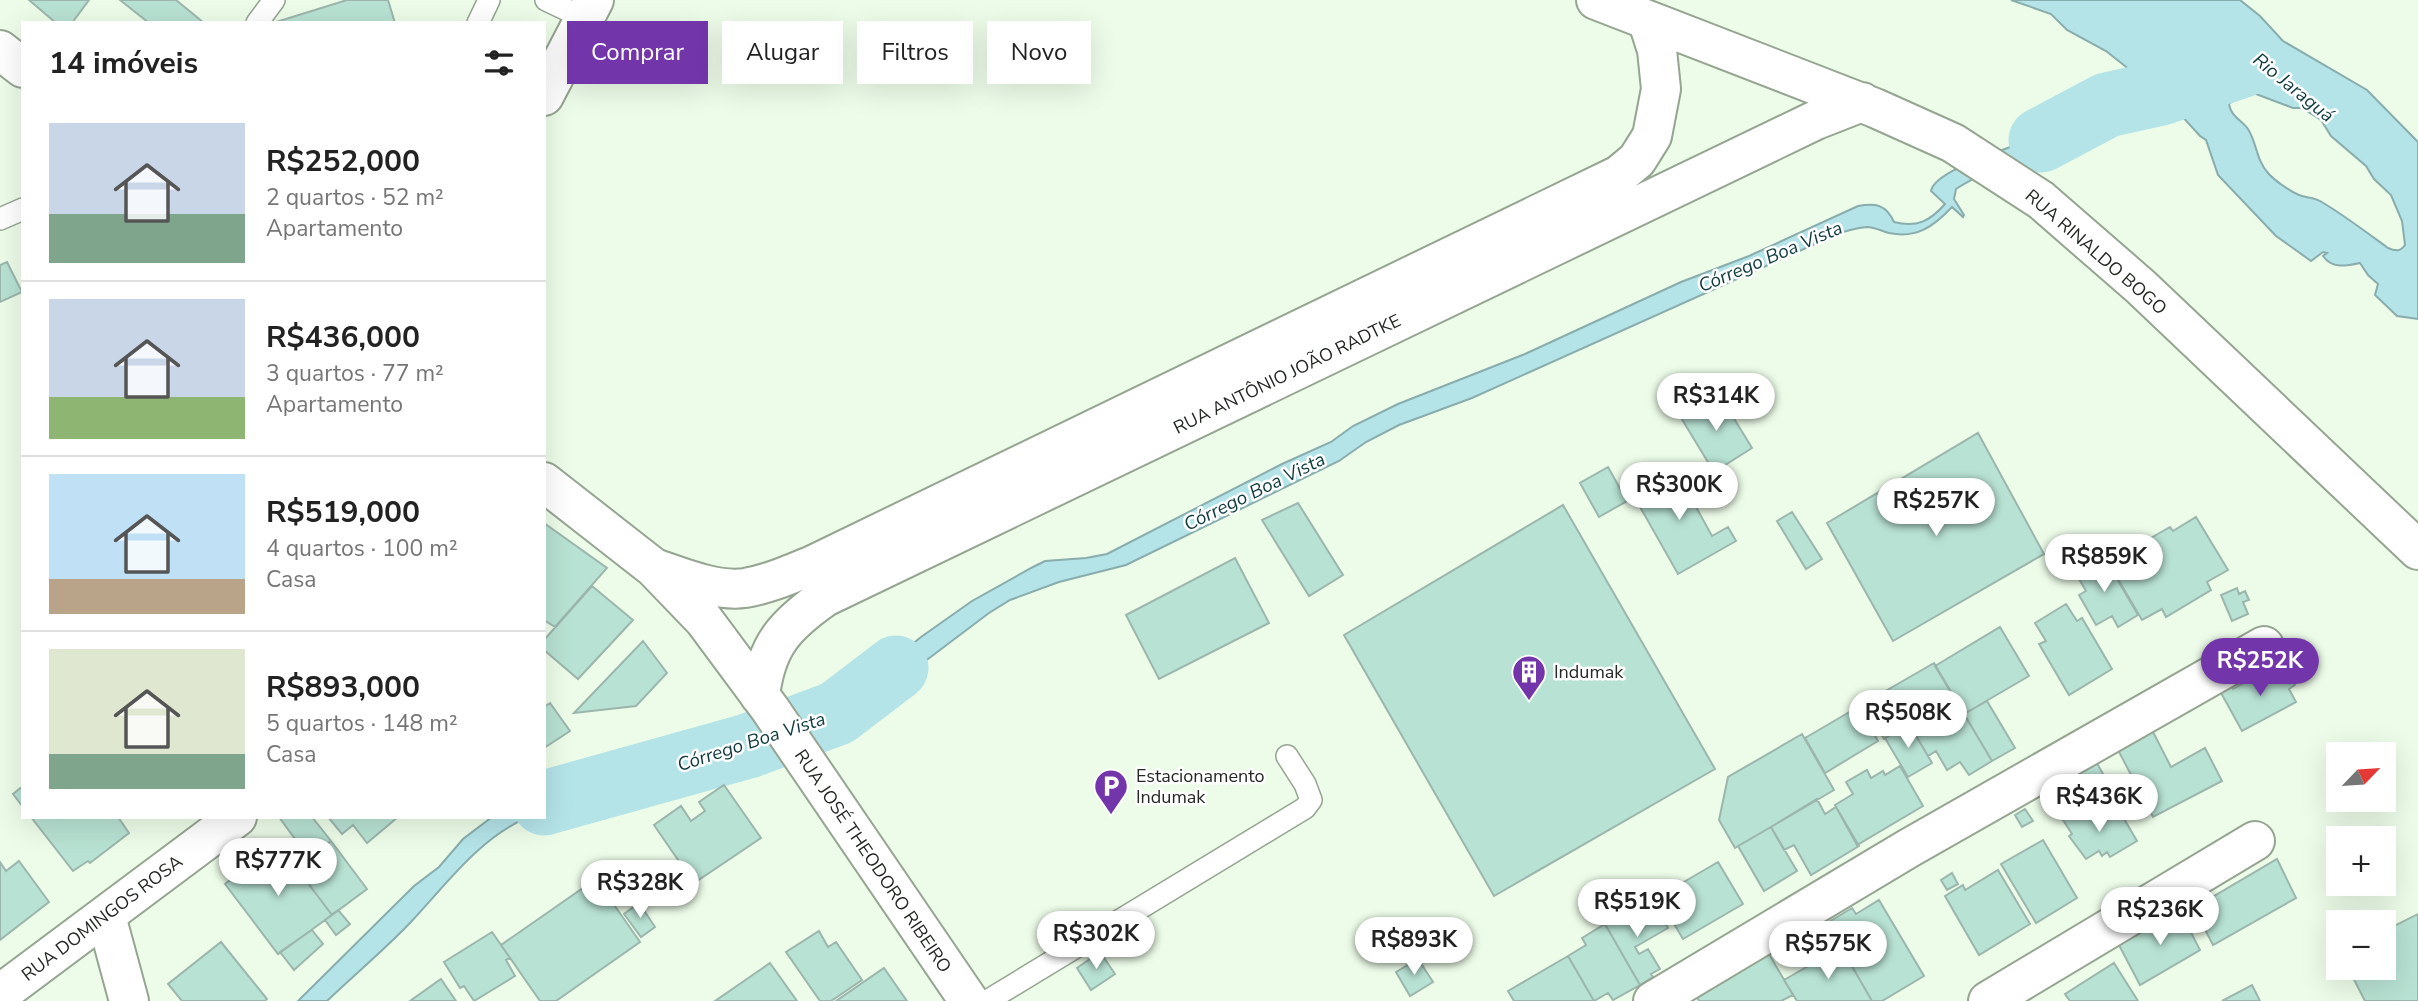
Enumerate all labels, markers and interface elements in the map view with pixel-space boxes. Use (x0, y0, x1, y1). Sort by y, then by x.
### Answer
chip: Comprar (567, 21, 708, 84)
chip: Alugar (722, 21, 843, 84)
chip: Filtros (857, 21, 973, 84)
chip: Novo (987, 21, 1091, 84)
text: 14 imóveis (49, 43, 198, 84)
icon: filters (480, 44, 518, 82)
water label: Rio Jaraguá (2247, 47, 2339, 129)
text: R$252,000 (266, 141, 420, 182)
icon: home (105, 151, 189, 235)
text: 2 quartos · 52 m² (266, 182, 444, 213)
street label: RUA RINALDO BOGO (2020, 184, 2172, 320)
text: Apartamento (266, 213, 403, 244)
water label: Córrego Boa Vista (1694, 215, 1847, 299)
street label: RUA ANTÔNIO JOÃO RADTKE (1169, 308, 1405, 440)
text: R$436,000 (266, 317, 420, 358)
icon: home (105, 327, 189, 411)
text: 3 quartos · 77 m² (266, 358, 444, 389)
pin: R$314K (1659, 374, 1773, 433)
text: R$314K (1673, 380, 1759, 411)
text: Apartamento (266, 389, 403, 420)
water label: Córrego Boa Vista (1179, 446, 1330, 537)
pin: R$300K (1622, 462, 1736, 522)
text: R$300K (1636, 469, 1722, 500)
pin: R$257K (1879, 478, 1993, 538)
text: R$257K (1893, 485, 1979, 516)
text: R$519,000 (266, 492, 420, 533)
icon: home (105, 502, 189, 586)
text: 4 quartos · 100 m² (266, 533, 458, 564)
pin: R$859K (2047, 534, 2161, 594)
text: R$859K (2061, 541, 2147, 572)
text: Casa (266, 564, 317, 595)
pin: R$252K (2203, 638, 2317, 698)
text: R$252K (2217, 645, 2303, 676)
building icon: Indumak (1510, 653, 1548, 702)
place label: Indumak (1554, 660, 1624, 684)
text: R$893,000 (266, 667, 420, 708)
icon: home (105, 677, 189, 761)
pin: R$508K (1851, 690, 1965, 750)
text: R$508K (1865, 697, 1951, 728)
water label: Córrego Boa Vista (674, 706, 829, 778)
text: 5 quartos · 148 m² (266, 708, 458, 739)
text: Casa (266, 739, 317, 770)
north arrow (2326, 742, 2396, 812)
map controls (2326, 742, 2396, 980)
street label: RUA JOSÉ THEODORO RIBEIRO (789, 745, 957, 977)
place label: Estacionamento Indumak (1136, 764, 1264, 809)
parking icon: Estacionamento Indumak (1092, 767, 1130, 816)
pin: R$436K (2042, 774, 2156, 834)
text: R$436K (2056, 781, 2142, 812)
button: + (2326, 826, 2396, 896)
pin: R$777K (221, 838, 335, 898)
text: R$777K (235, 845, 321, 876)
street label: RUA DOMINGOS ROSA (17, 850, 187, 986)
pin: R$328K (583, 860, 697, 920)
text: R$328K (597, 867, 683, 898)
pin: R$519K (1580, 880, 1694, 939)
text: R$519K (1594, 886, 1680, 917)
pin: R$236K (2103, 888, 2217, 947)
text: R$236K (2117, 894, 2203, 925)
button: − (2326, 910, 2396, 980)
pin: R$302K (1039, 912, 1153, 971)
text: R$302K (1053, 918, 1139, 949)
pin: R$893K (1357, 918, 1471, 977)
pin: R$575K (1771, 922, 1885, 981)
text: R$893K (1371, 924, 1457, 955)
text: R$575K (1785, 928, 1871, 959)

